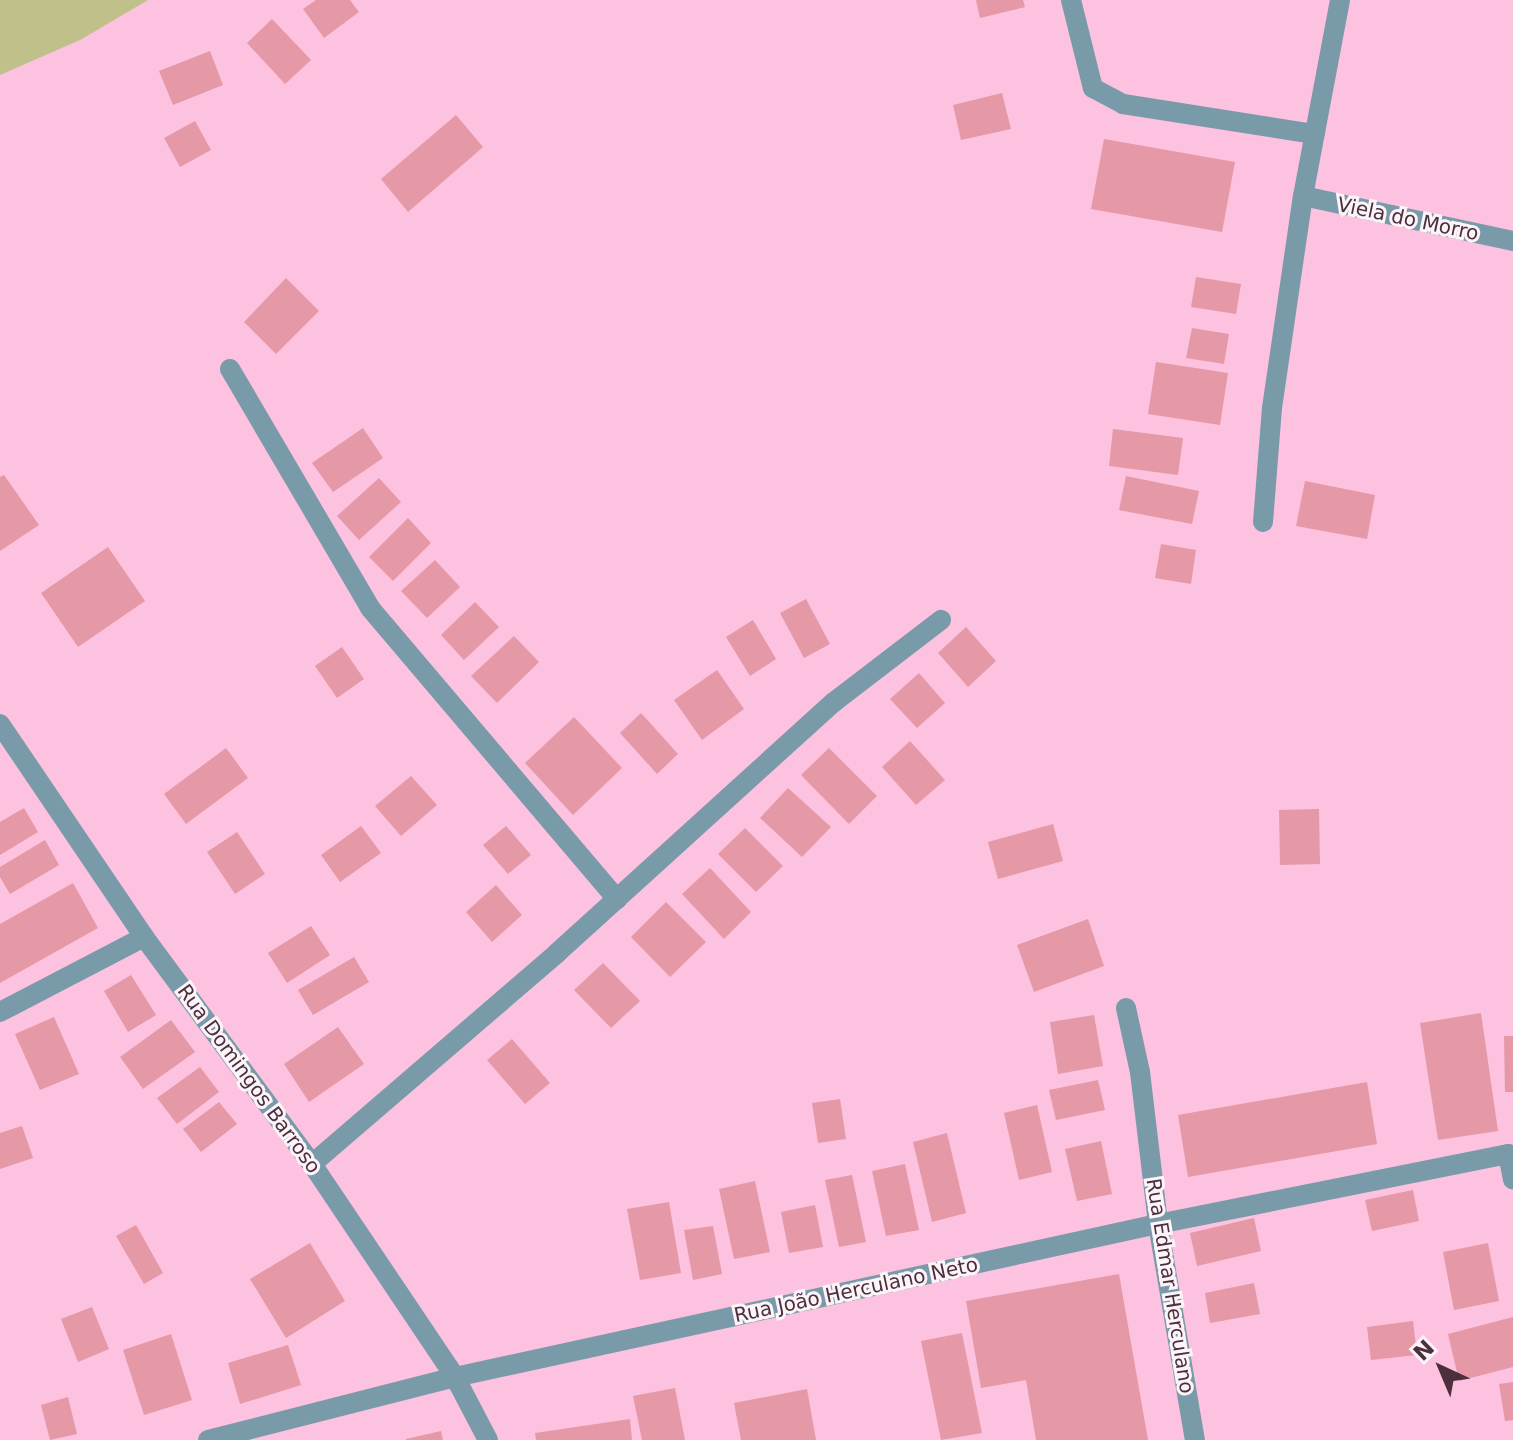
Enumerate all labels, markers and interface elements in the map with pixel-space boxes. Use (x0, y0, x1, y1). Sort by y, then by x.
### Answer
street label: Viela do Morro (1335, 192, 1481, 246)
street label: Rua Domingos Barroso (172, 980, 326, 1178)
street label: Rua Edmar Herculano (1141, 1177, 1199, 1395)
street label: Rua João Herculano Neto (732, 1252, 980, 1328)
north arrow (1401, 1328, 1481, 1408)
text: N (1409, 1335, 1439, 1366)

